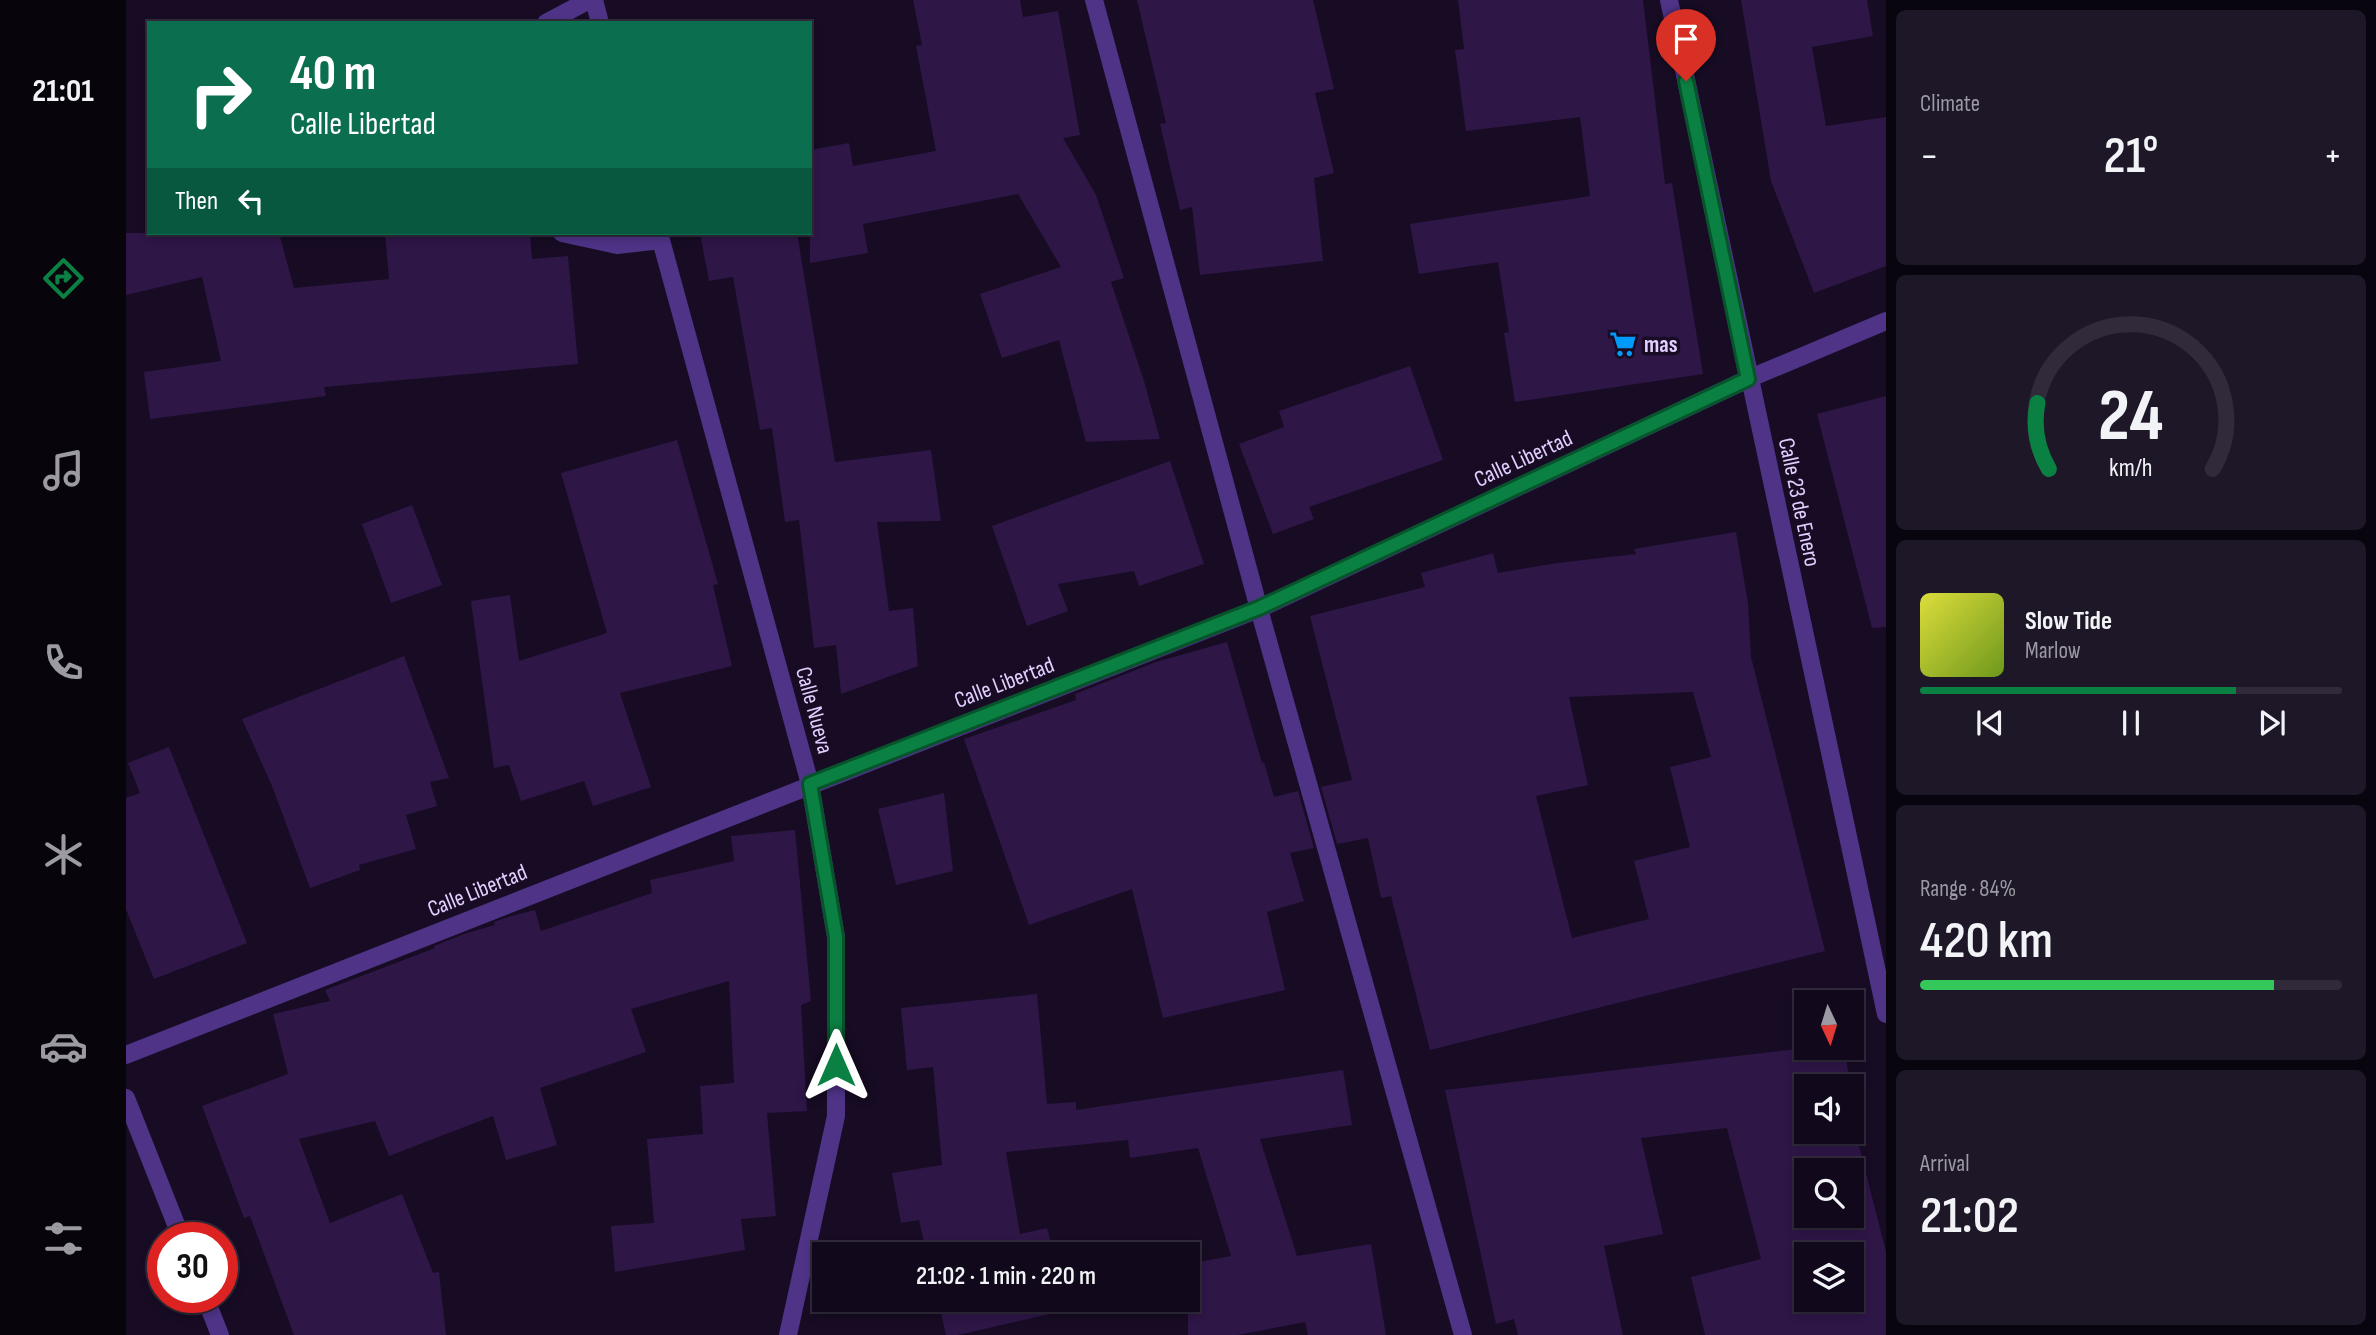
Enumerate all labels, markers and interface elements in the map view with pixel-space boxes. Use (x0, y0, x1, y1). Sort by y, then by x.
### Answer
pin (1656, 9, 1716, 81)
icon: arrive (1667, 20, 1705, 58)
text: 40 m (290, 45, 376, 104)
icon: right (175, 49, 266, 140)
text: 21:01 (32, 72, 94, 111)
text: Climate (1920, 90, 1980, 118)
text: Calle Libertad (290, 105, 436, 144)
text: 21° (2104, 125, 2158, 188)
text: − (1920, 134, 1939, 179)
text: + (2323, 134, 2342, 179)
icon: left (232, 182, 270, 220)
text: Then (175, 186, 218, 217)
icon: directions (39, 254, 88, 303)
supermarket icon: mas (1608, 329, 1638, 359)
place label: mas (1644, 331, 1678, 359)
text: 24 (2098, 373, 2164, 461)
street label: Calle Libertad (1470, 424, 1577, 494)
street label: Calle 23 de Enero (1772, 435, 1826, 569)
icon: music (39, 446, 88, 495)
text: km/h (2109, 452, 2153, 483)
text: Slow Tide (2025, 606, 2112, 637)
text: Marlow (2025, 637, 2081, 665)
icon: phone (39, 638, 88, 687)
street label: Calle Libertad (950, 651, 1058, 715)
street label: Calle Nueva (789, 664, 839, 757)
icon: previous (1971, 704, 2009, 742)
icon: pause (2112, 704, 2150, 742)
icon: next (2253, 704, 2291, 742)
icon: climate (39, 830, 88, 879)
street label: Calle Libertad (424, 858, 531, 924)
text: Range · 84% (1920, 875, 2016, 903)
text: 420 km (1920, 910, 2053, 973)
north arrow (1794, 990, 1864, 1060)
map controls (1794, 990, 1864, 1312)
icon: car (39, 1022, 88, 1071)
position arrow (799, 1028, 873, 1102)
button: sound (1794, 1074, 1864, 1144)
text: Arrival (1920, 1150, 1969, 1178)
button: search (1794, 1158, 1864, 1228)
text: 21:02 (1920, 1185, 2019, 1248)
icon: filters (39, 1214, 88, 1263)
speed limit sign: 30 (147, 1222, 238, 1313)
button: layers (1794, 1242, 1864, 1312)
text: 21:02 · 1 min · 220 m (916, 1261, 1096, 1292)

